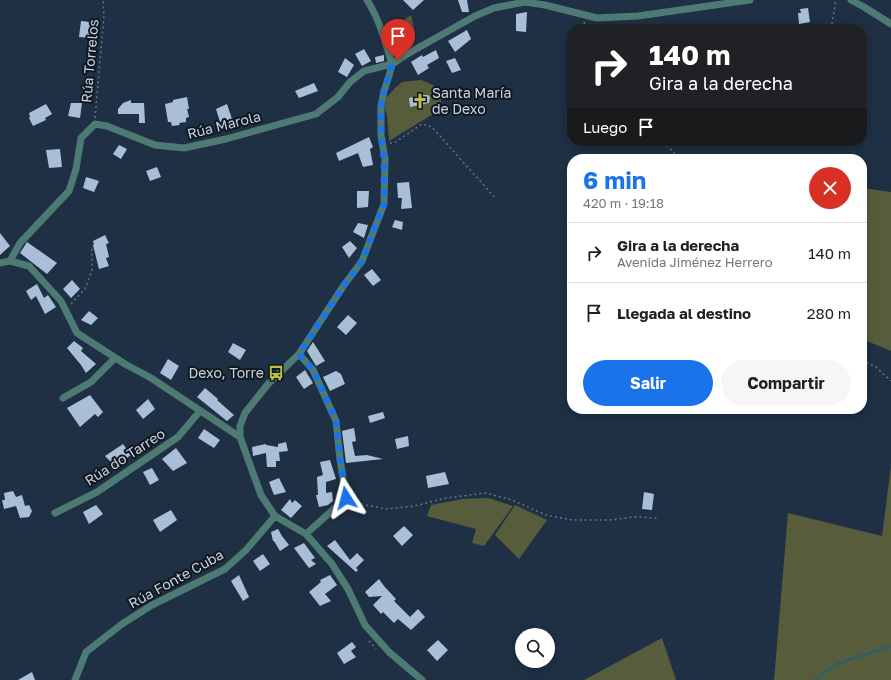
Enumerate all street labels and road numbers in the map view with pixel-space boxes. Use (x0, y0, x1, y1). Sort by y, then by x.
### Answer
street label: Rúa Torrelos (77, 18, 102, 104)
street label: Rúa Marola (185, 107, 262, 142)
street label: Rúa do Tarreo (81, 424, 168, 489)
street label: Rúa Fonte Cuba (125, 545, 226, 612)

